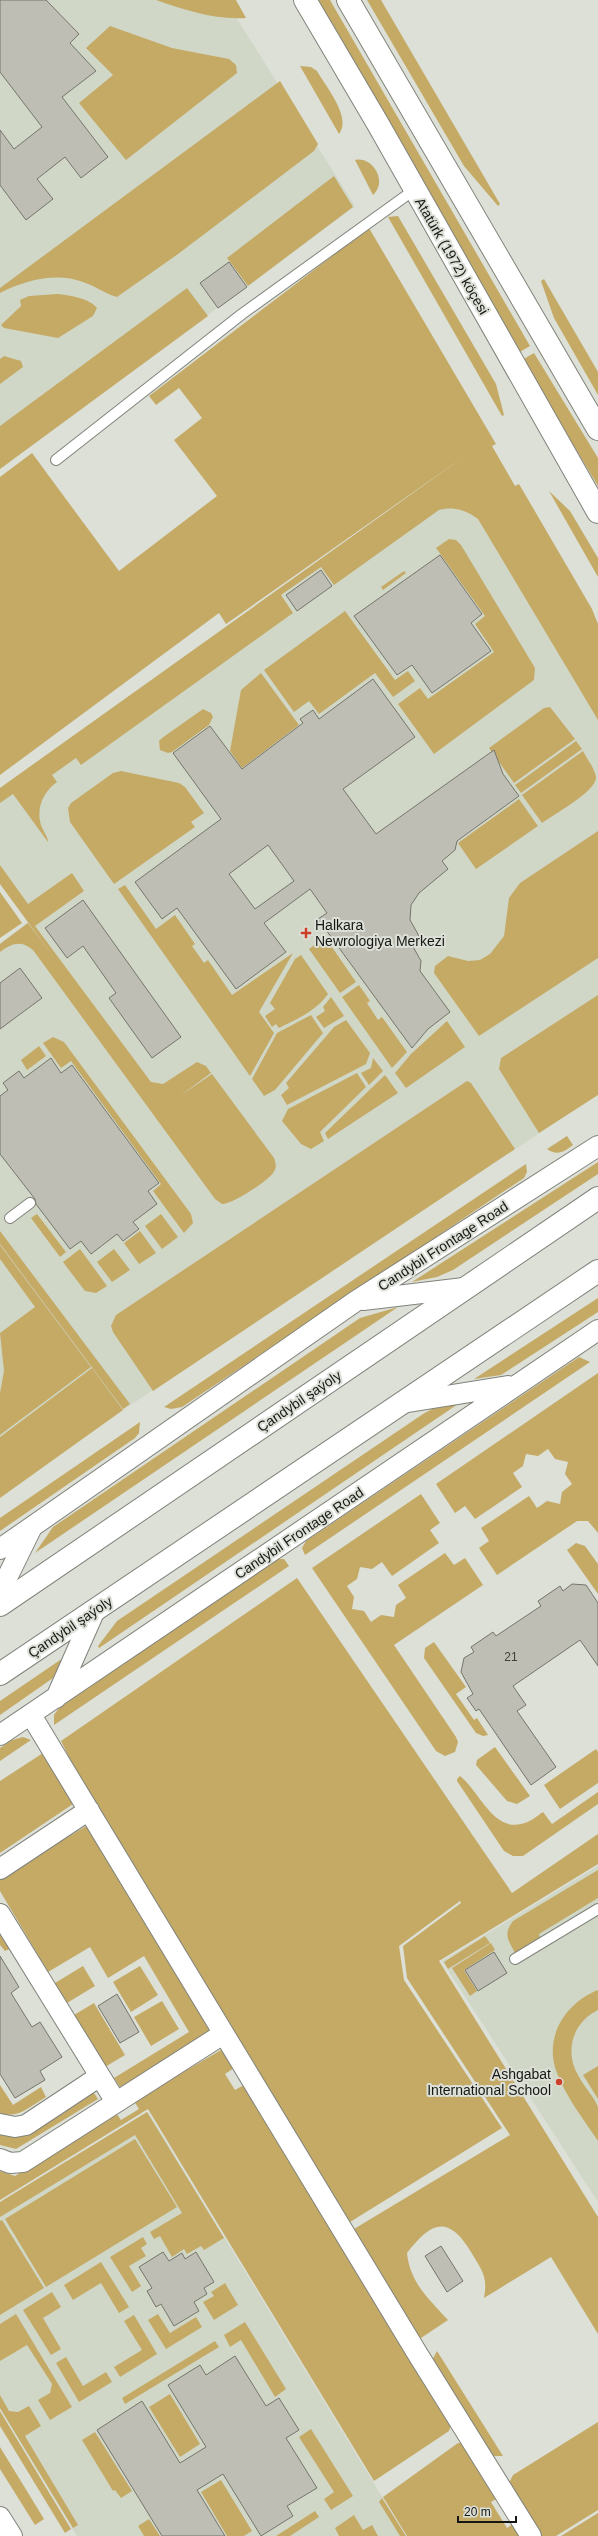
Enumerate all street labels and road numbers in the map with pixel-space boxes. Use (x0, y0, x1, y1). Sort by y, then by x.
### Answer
street label: Atatürk (1972) köçesi (412, 195, 492, 317)
street label: Candybil Frontage Road (375, 1198, 511, 1294)
street label: Çandybil şaýoly (254, 1367, 344, 1435)
street label: Candybil Frontage Road (232, 1484, 366, 1582)
street label: Çandybil şaýoly (25, 1593, 115, 1661)

